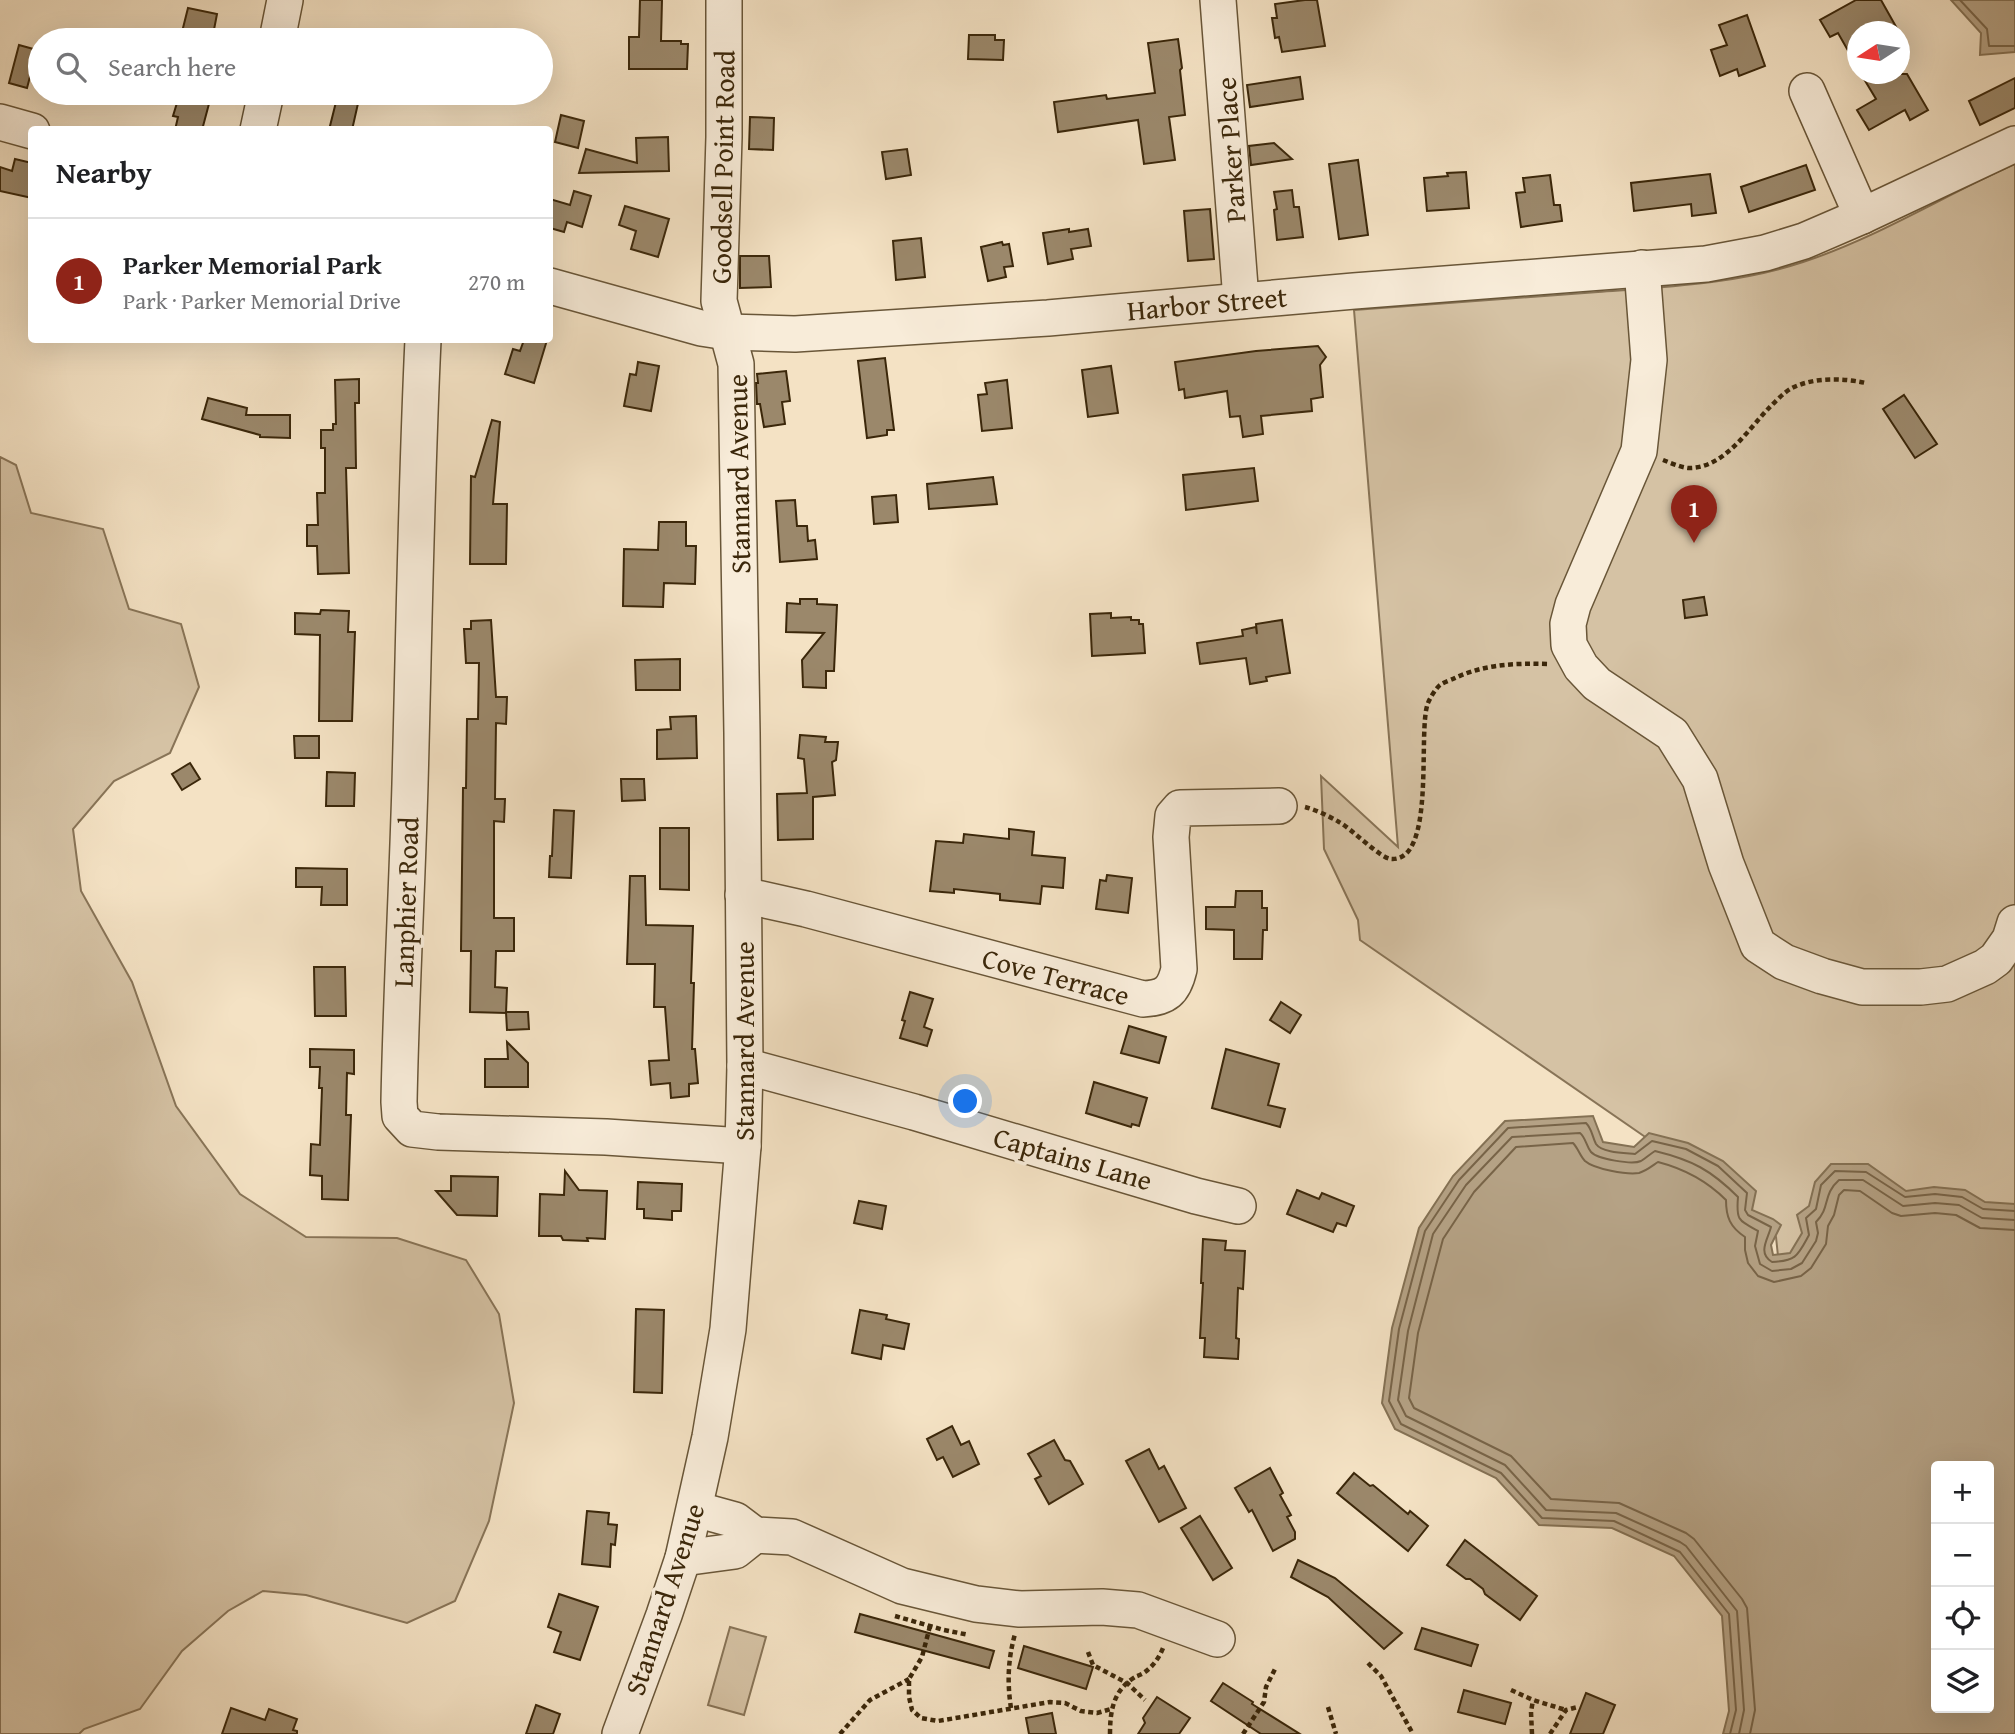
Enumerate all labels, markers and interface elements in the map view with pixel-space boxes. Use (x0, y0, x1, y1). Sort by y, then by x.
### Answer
north arrow (1847, 21, 1910, 84)
search box (28, 28, 553, 105)
text: Search here (108, 47, 236, 86)
icon: search (52, 48, 90, 86)
street label: Goodsell Point Road (699, 50, 745, 284)
street label: Parker Place (1204, 76, 1256, 224)
text: Nearby (56, 150, 152, 194)
text: Parker Memorial Park (123, 245, 382, 284)
text: 1 (73, 265, 85, 298)
text: 270 m (468, 265, 525, 298)
street label: Harbor Street (1125, 276, 1289, 330)
text: Park · Parker Memorial Drive (123, 284, 401, 317)
street label: Stannard Avenue (716, 374, 760, 574)
pin: 1 (1671, 485, 1717, 543)
street label: Lanphier Road (382, 816, 428, 988)
street label: Cove Terrace (978, 937, 1134, 1015)
street label: Stannard Avenue (723, 941, 764, 1141)
your location (948, 1084, 982, 1118)
street label: Captains Lane (989, 1116, 1157, 1200)
map controls (1931, 1461, 1994, 1713)
button: + (1931, 1461, 1994, 1524)
street label: Stannard Avenue (614, 1498, 714, 1700)
button: − (1931, 1524, 1994, 1587)
button: locate (1931, 1587, 1994, 1650)
button: layers (1931, 1650, 1994, 1713)

